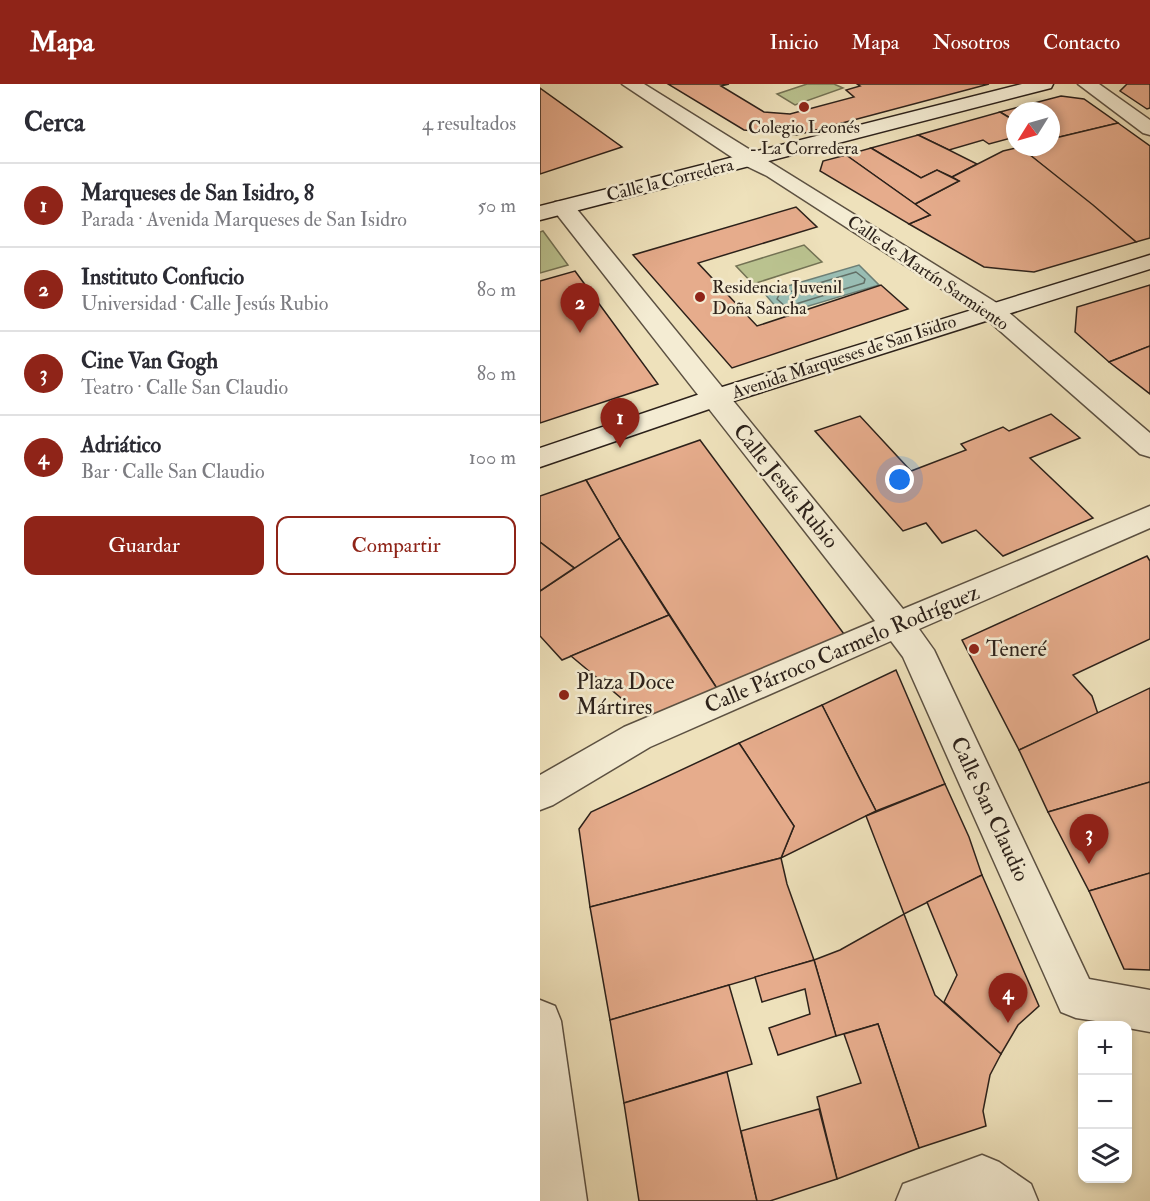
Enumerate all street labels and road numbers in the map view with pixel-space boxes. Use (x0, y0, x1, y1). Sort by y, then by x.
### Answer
street label: Calle la Corredera (604, 153, 736, 207)
street label: Calle de Martín Sarmiento (843, 210, 1014, 336)
street label: Avenida Marqueses de San Isidro (728, 310, 959, 404)
street label: Calle Jesús Rubio (727, 418, 845, 554)
street label: Calle Párroco Carmelo Rodríguez (700, 578, 984, 720)
street label: Calle San Claudio (944, 732, 1036, 886)

